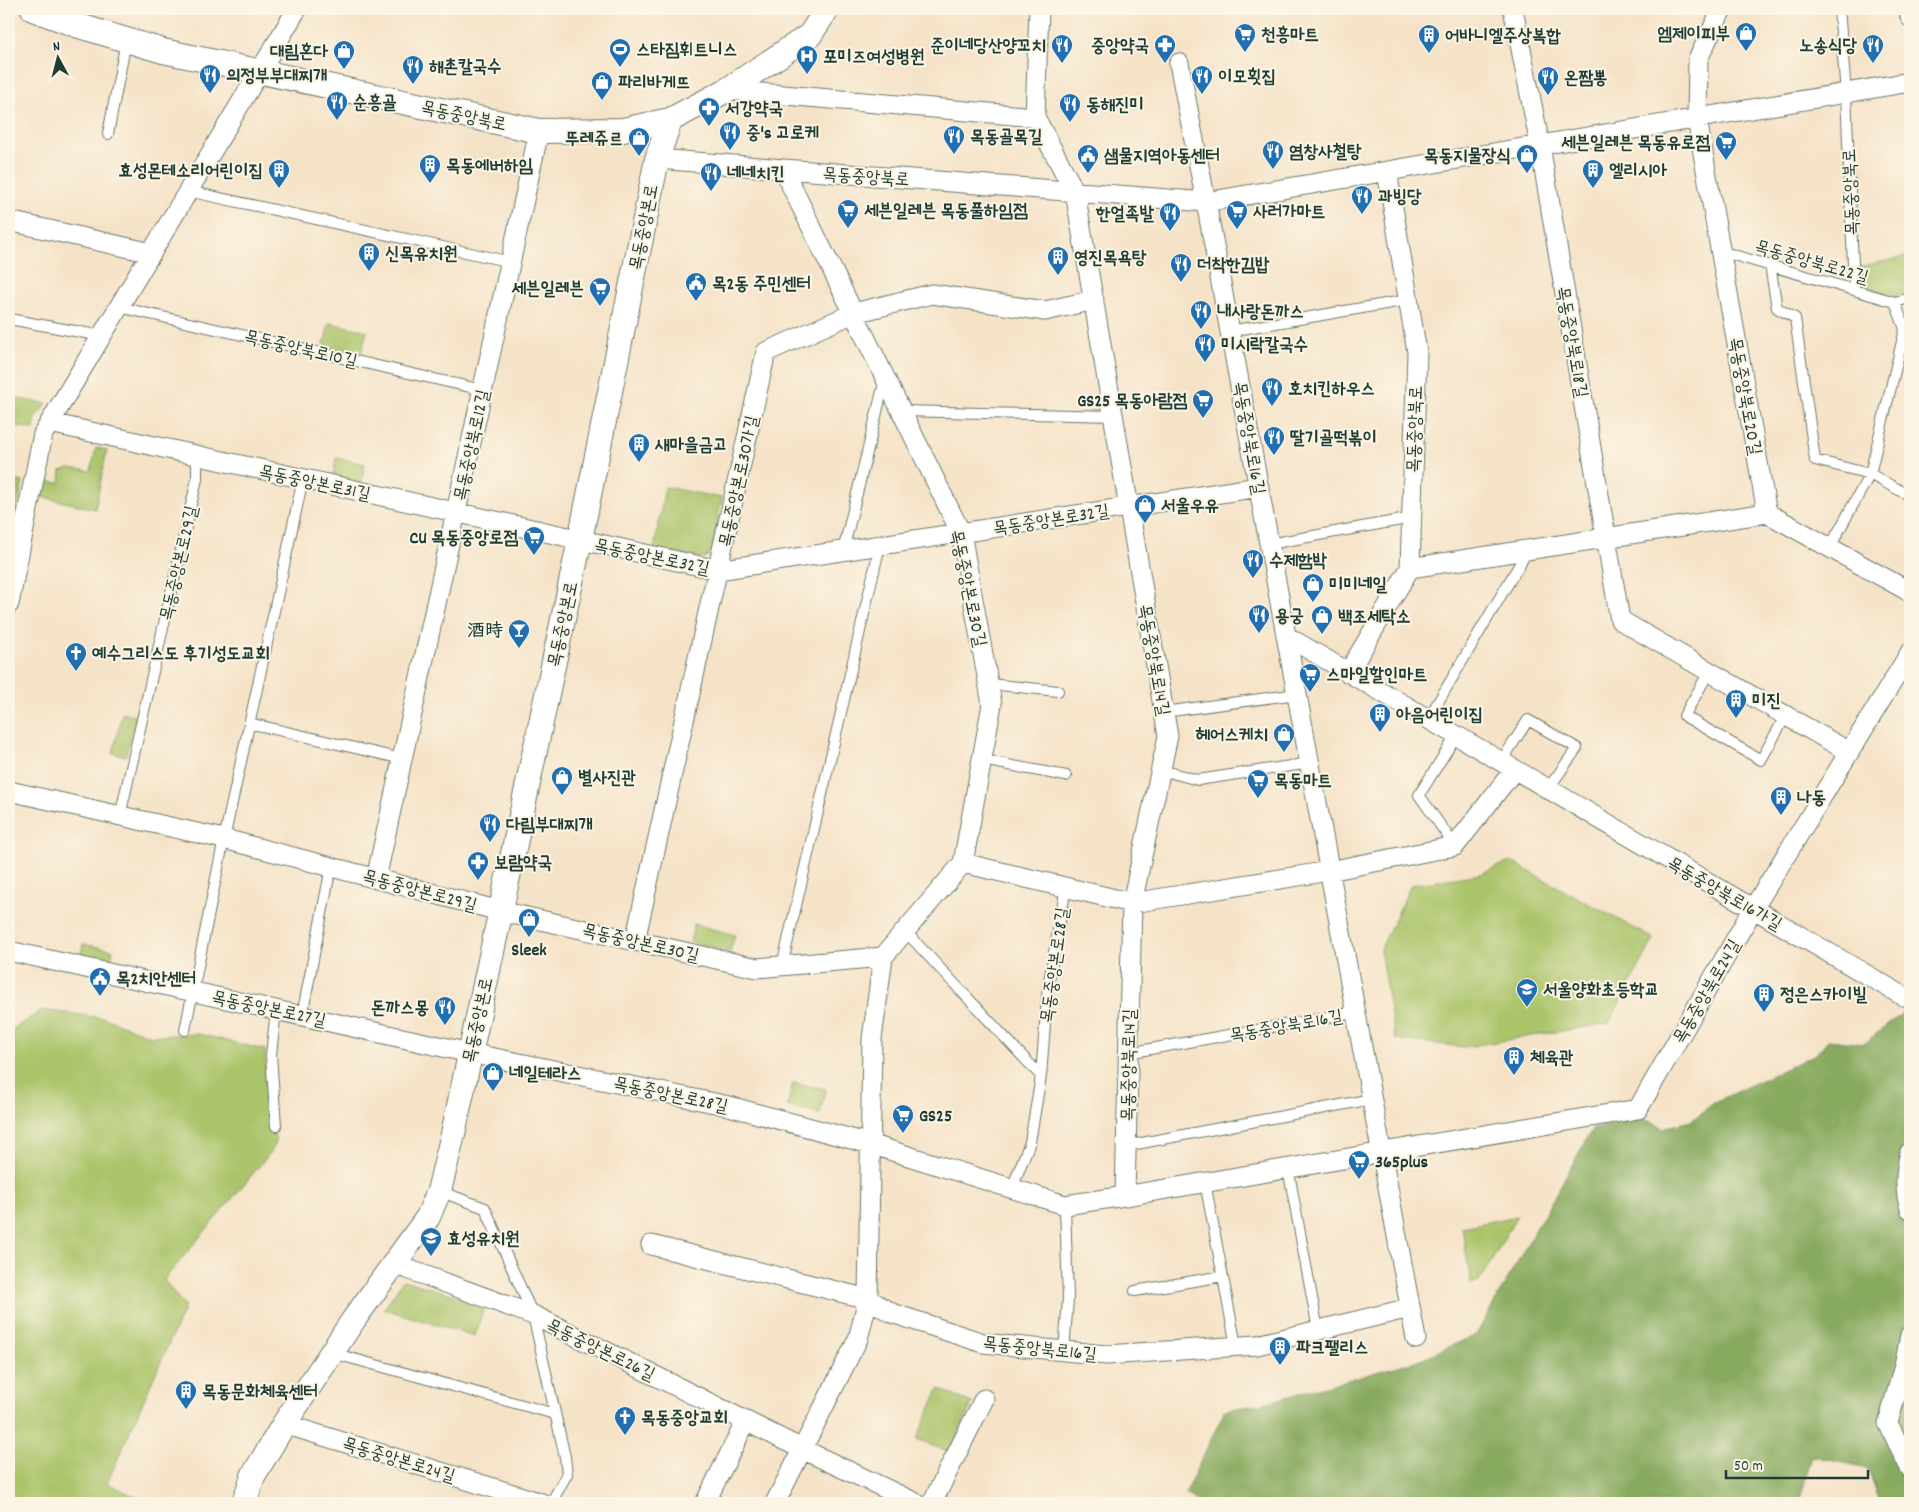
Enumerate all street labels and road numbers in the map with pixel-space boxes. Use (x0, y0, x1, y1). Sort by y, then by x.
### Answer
street label: 목동중앙북로 (418, 96, 509, 139)
street label: 목동중앙북로 (1838, 148, 1867, 236)
street label: 목동중앙북로 (822, 163, 910, 194)
street label: 목동중앙본로 (625, 182, 666, 273)
street label: 목동중앙북로22길 (1752, 235, 1872, 292)
street label: 목동중앙북로18길 (1548, 285, 1593, 401)
street label: 목동중앙북로10길 (242, 325, 360, 376)
street label: 목동중앙북로20길 (1721, 336, 1766, 458)
street label: 목동중앙북로16길 (1225, 380, 1270, 497)
street label: 목동중앙북로 (1402, 385, 1431, 473)
street label: 목동중앙북로12길 (449, 387, 498, 503)
street label: 목동중앙본로30가길 (714, 413, 767, 550)
street label: 목동중앙본로31길 (256, 460, 373, 509)
street label: 목동중앙본로32길 (992, 500, 1112, 543)
street label: 목동중앙본로29길 (155, 503, 206, 624)
street label: 목동중앙본로30길 (942, 528, 991, 650)
street label: 목동중앙본로32길 (592, 534, 712, 583)
street label: 목동중앙본로 (543, 579, 586, 670)
street label: 목동중앙북로14길 (1130, 603, 1175, 719)
street label: 목동중앙북로16가길 (1662, 852, 1786, 938)
street label: 목동중앙본로29길 (359, 865, 480, 920)
street label: 목동중앙본로28길 (1036, 905, 1077, 1025)
street label: 목동중앙본로30길 (580, 919, 702, 970)
street label: 목동중앙북로24길 (1668, 935, 1748, 1049)
street label: 목동중앙본로 (458, 975, 501, 1066)
street label: 목동중앙본로27길 (209, 986, 328, 1035)
street label: 목동중앙북로16길 (1228, 1005, 1345, 1050)
street label: 목동중앙북로14길 (1117, 1008, 1144, 1122)
street label: 목동중앙본로28길 (611, 1072, 731, 1121)
street label: 목동중앙본로26길 (541, 1314, 659, 1389)
street label: 목동중앙북로16길 (982, 1332, 1098, 1369)
street label: 목동중앙본로24길 (339, 1432, 458, 1491)

